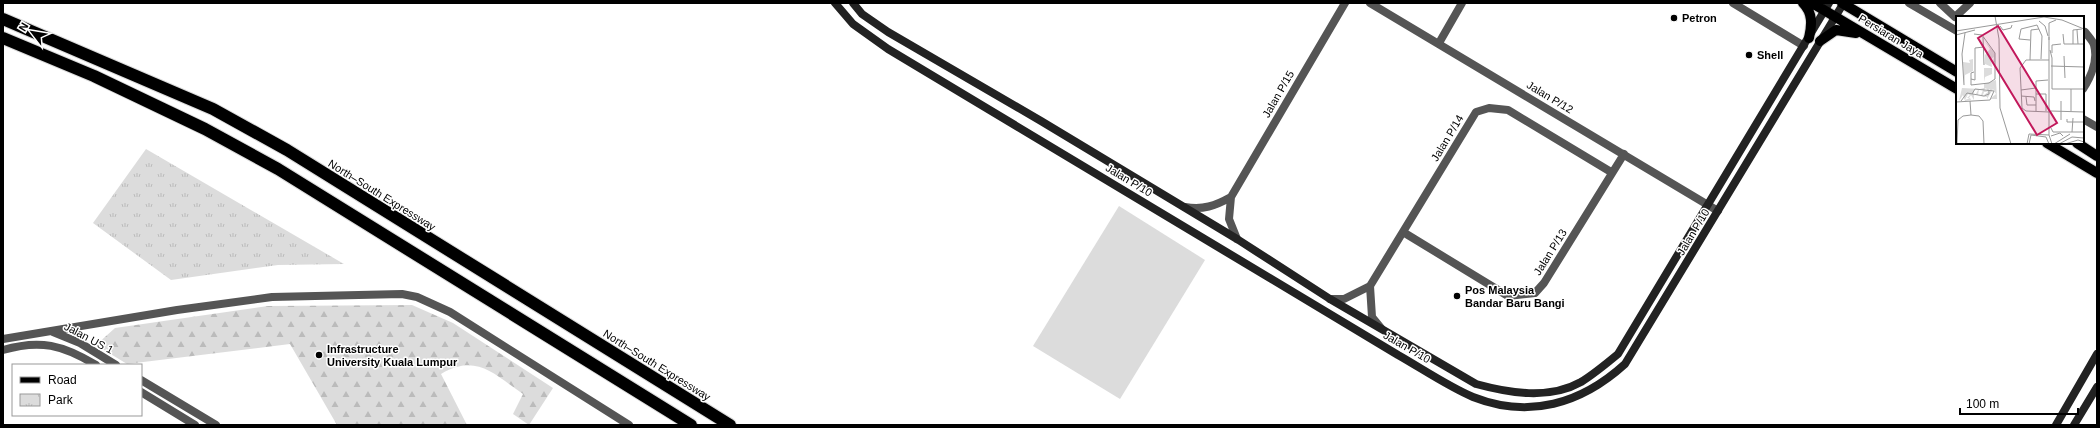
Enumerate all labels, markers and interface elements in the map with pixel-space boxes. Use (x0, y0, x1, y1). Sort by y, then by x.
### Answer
north arrow (12, 12, 52, 52)
place label: Petron (1682, 12, 1717, 24)
street label: Persiaran Jaya (1856, 12, 1926, 60)
marker: Petron (1669, 13, 1679, 23)
inset map (1956, 16, 2084, 144)
text: N (16, 20, 31, 33)
place label: Shell (1757, 49, 1783, 61)
marker: Shell (1744, 50, 1754, 60)
street label: Jalan P/15 (1260, 68, 1296, 120)
street label: Jalan P/12 (1525, 78, 1575, 116)
street label: Jalan P/14 (1428, 113, 1466, 163)
street label: North–South Expressway (326, 157, 438, 233)
street label: Jalan P/10 (1104, 161, 1154, 199)
street label: Jalan P/10 (1674, 207, 1712, 257)
street label: Jalan P/13 (1531, 227, 1569, 277)
place label: Pos Malaysia Bandar Baru Bangi (1465, 284, 1565, 309)
marker: Pos Malaysia Bandar Baru Bangi (1452, 291, 1462, 301)
street label: Jalan US 1 (62, 320, 116, 356)
street label: North–South Expressway (601, 327, 713, 403)
street label: Jalan P/10 (1381, 329, 1433, 365)
place label: Infrastructure University Kuala Lumpur (327, 343, 458, 368)
marker: Infrastructure University Kuala Lumpur (314, 350, 324, 360)
legend (12, 364, 142, 416)
text: Road (48, 373, 77, 387)
scale bar (1960, 390, 2078, 416)
text: Park (48, 393, 74, 407)
text: 100 m (1966, 397, 1999, 411)

